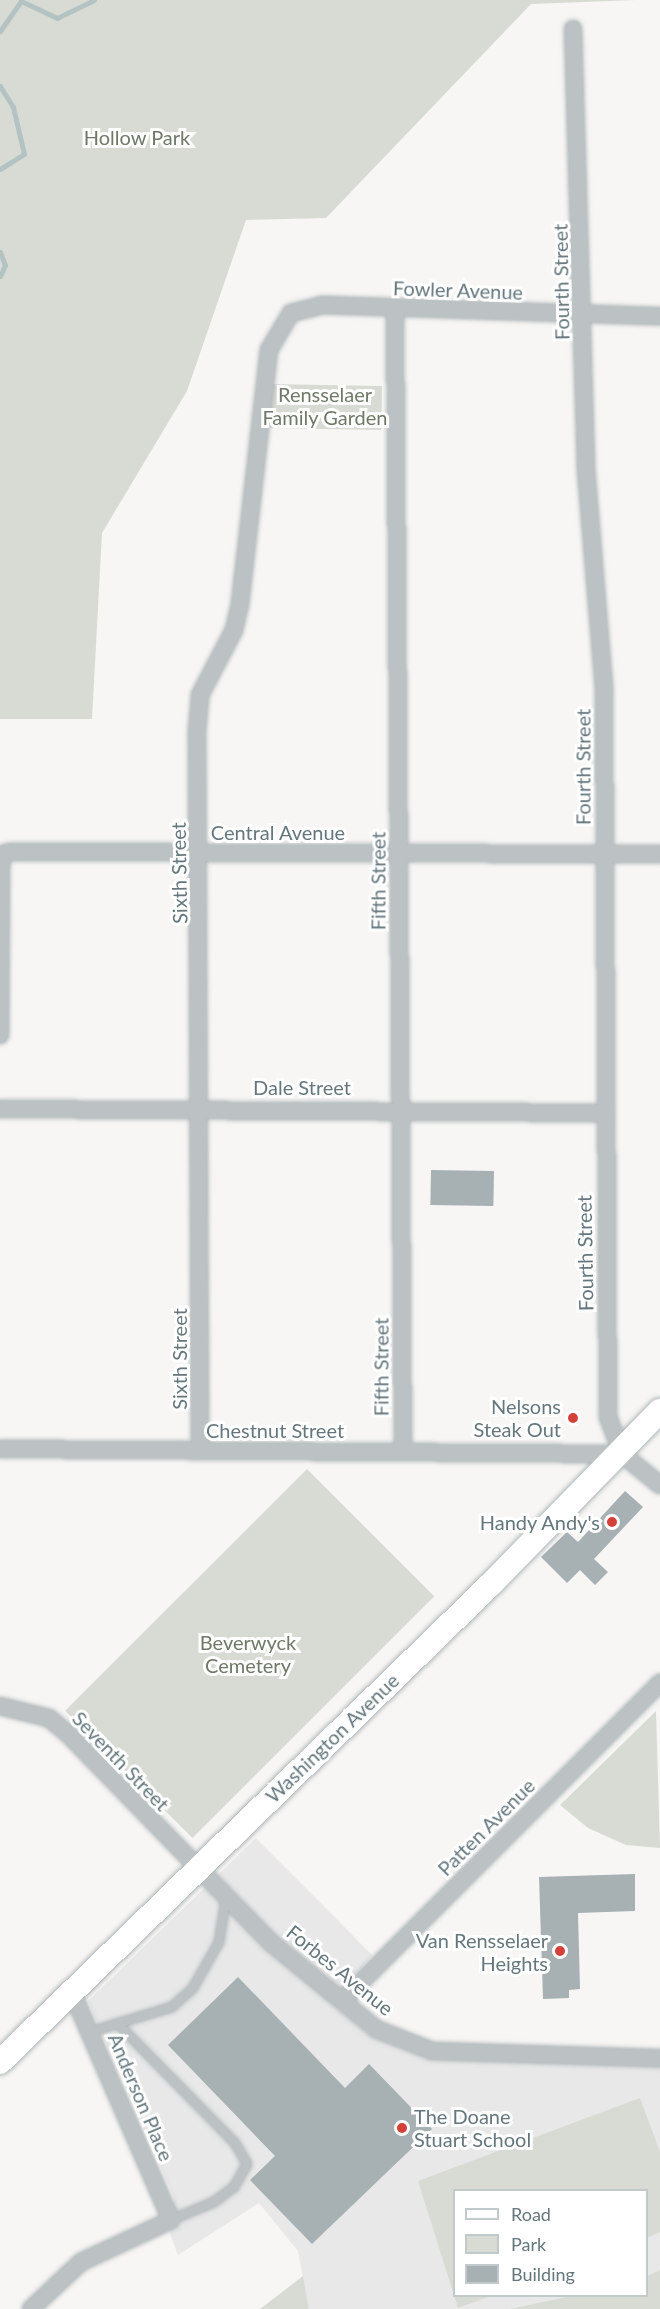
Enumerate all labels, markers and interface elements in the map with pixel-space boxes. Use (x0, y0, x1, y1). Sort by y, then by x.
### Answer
park label: Hollow Park (84, 125, 190, 149)
street label: Fourth Street (548, 224, 574, 340)
street label: Fowler Avenue (392, 276, 524, 304)
park label: Rensselaer Family Garden (262, 383, 388, 430)
street label: Fourth Street (571, 709, 595, 825)
street label: Central Avenue (210, 820, 346, 844)
street label: Sixth Street (166, 822, 192, 924)
street label: Fifth Street (366, 832, 390, 930)
street label: Dale Street (253, 1075, 351, 1099)
street label: Fourth Street (572, 1195, 598, 1311)
street label: Sixth Street (167, 1308, 191, 1410)
street label: Fifth Street (369, 1318, 393, 1416)
place label: Nelsons Steak Out (474, 1394, 561, 1441)
marker: Nelsons Steak Out (566, 1411, 580, 1425)
street label: Chestnut Street (206, 1418, 344, 1442)
place label: Handy Andy's (479, 1510, 600, 1534)
marker: Handy Andy's (605, 1515, 619, 1529)
park label: Beverwyck Cemetery (200, 1630, 296, 1677)
street label: Washington Avenue (260, 1668, 404, 1808)
street label: Seventh Street (68, 1706, 174, 1816)
street label: Patten Avenue (432, 1773, 540, 1881)
street label: Forbes Avenue (282, 1920, 398, 2020)
place label: Van Rensselaer Heights (416, 1928, 548, 1975)
marker: Van Rensselaer Heights (553, 1944, 567, 1958)
street label: Anderson Place (103, 2030, 179, 2164)
place label: The Doane Stuart School (414, 2104, 531, 2151)
marker: The Doane Stuart School (395, 2121, 409, 2135)
legend (453, 2189, 648, 2297)
text: Road (511, 2203, 551, 2225)
text: Park (511, 2233, 546, 2255)
text: Building (511, 2263, 575, 2285)

